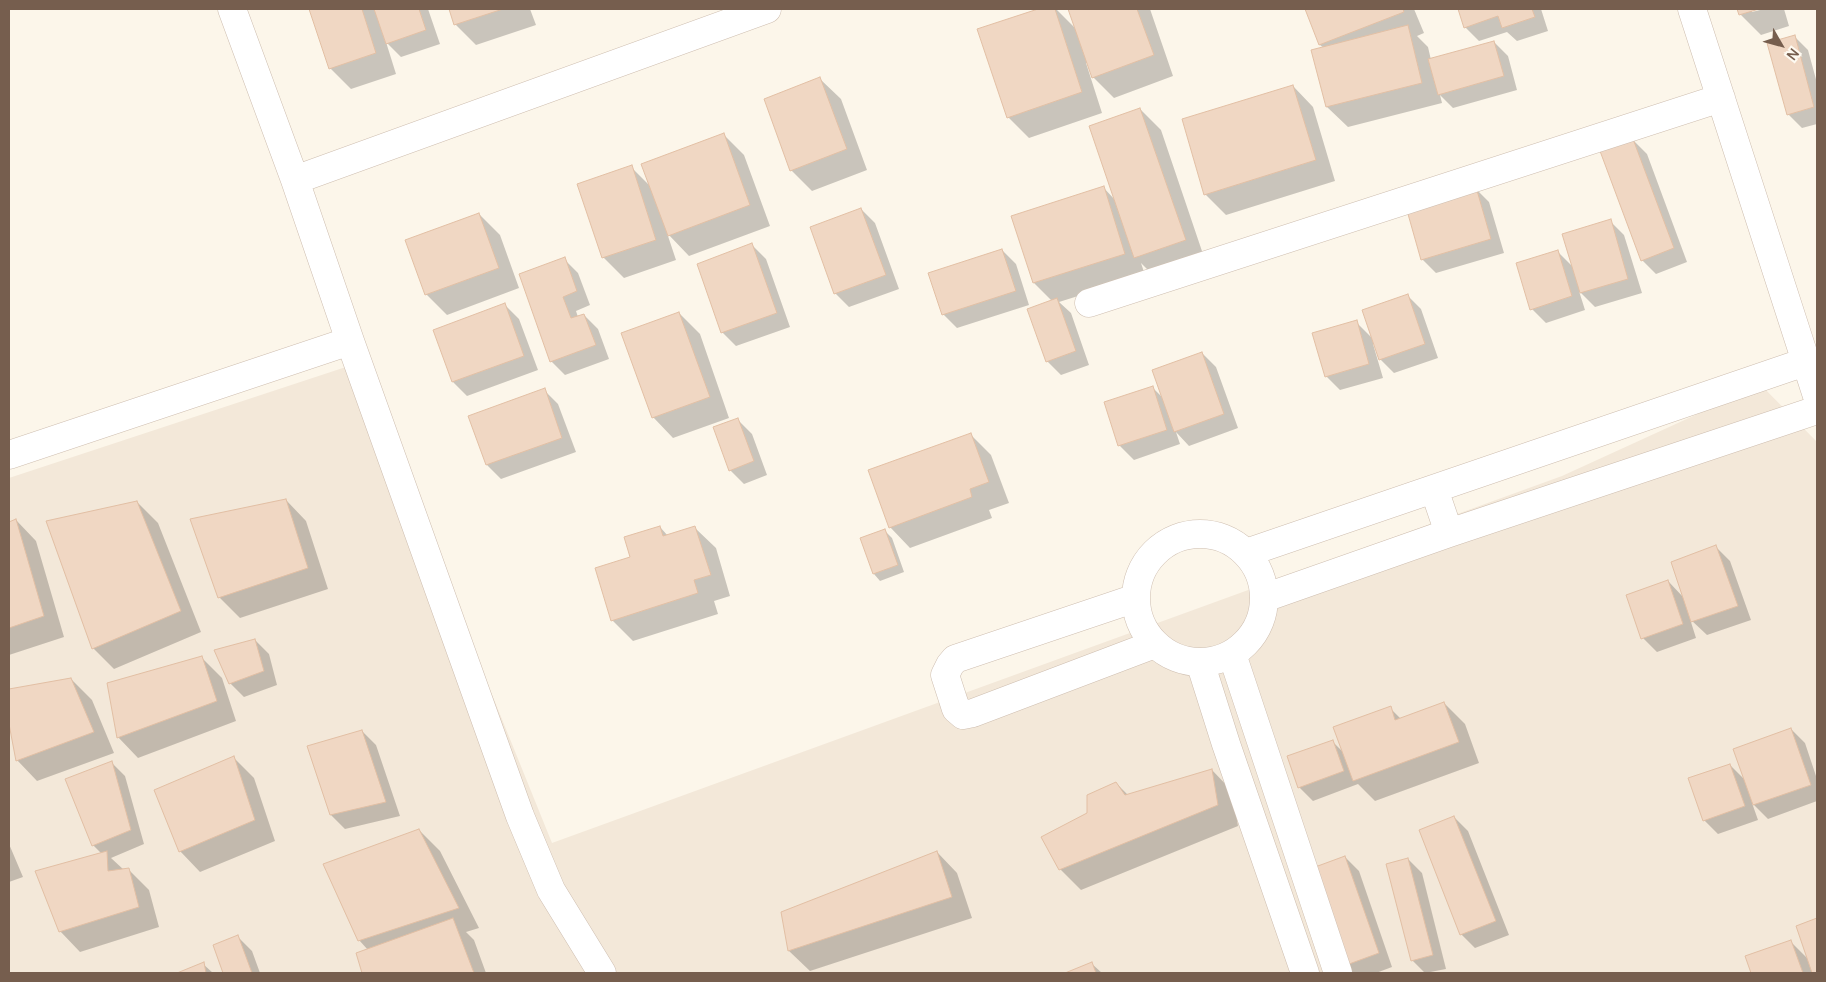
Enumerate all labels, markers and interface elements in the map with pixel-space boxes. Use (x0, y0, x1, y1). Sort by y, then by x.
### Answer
north arrow (1756, 20, 1806, 70)
text: N (1783, 45, 1804, 64)

